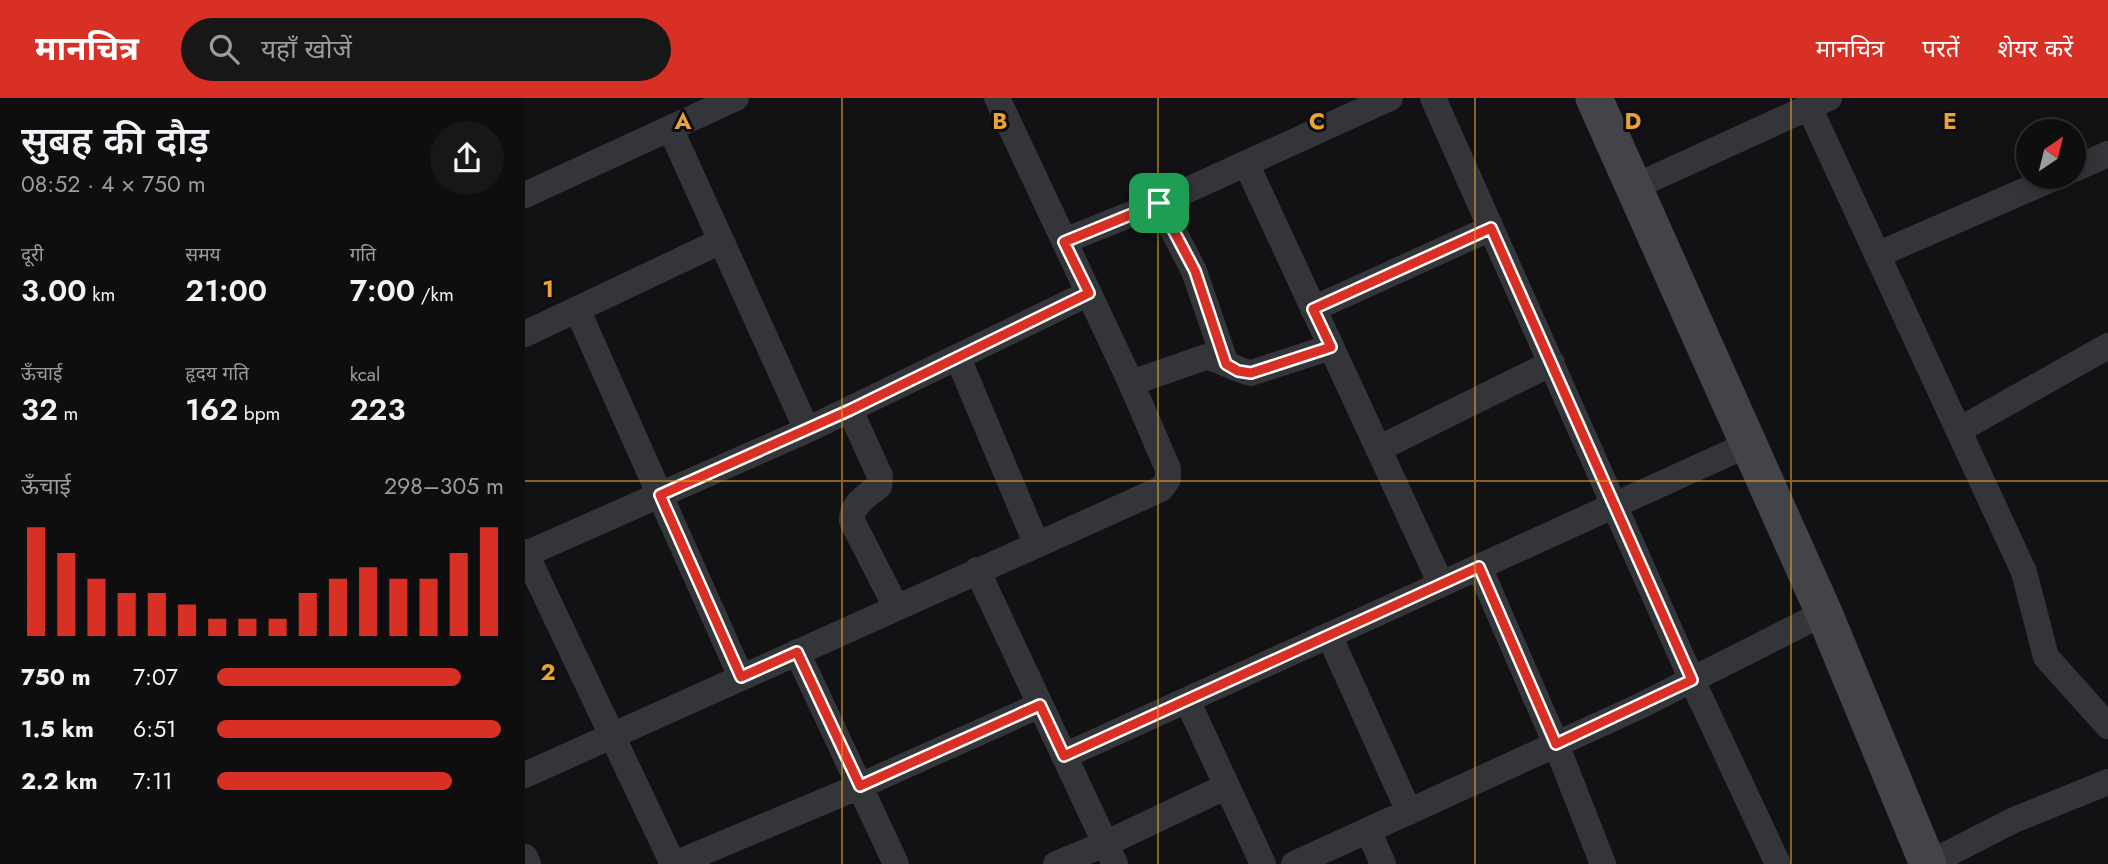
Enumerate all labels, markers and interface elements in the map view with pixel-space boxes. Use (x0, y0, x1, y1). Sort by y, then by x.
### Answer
search box (181, 18, 671, 81)
text: मानचित्र (35, 25, 139, 72)
icon: search (205, 30, 243, 68)
text: यहाँ खोजें (261, 30, 352, 68)
text: मानचित्र (1816, 31, 1884, 66)
text: परतें (1922, 31, 1959, 66)
text: शेयर करें (1997, 31, 2073, 66)
text: A (674, 104, 692, 138)
text: B (992, 104, 1008, 138)
text: C (1309, 104, 1325, 138)
text: D (1625, 104, 1642, 138)
text: E (1943, 104, 1957, 138)
text: सुबह की दौड़ (21, 113, 209, 168)
north arrow (2016, 119, 2086, 189)
map controls (2016, 119, 2086, 189)
button: share (430, 121, 504, 195)
text: 08:52 · 4 × 750 m (21, 167, 206, 201)
pin (1129, 173, 1189, 233)
icon: arrive (1140, 184, 1178, 222)
text: दूरी (21, 241, 44, 268)
text: समय (185, 241, 221, 268)
text: गति (350, 241, 376, 268)
text: 3.00 (21, 269, 87, 312)
text: 21:00 (185, 269, 267, 312)
text: 7:00 (350, 269, 415, 312)
text: 1 (542, 272, 554, 306)
text: km (87, 281, 115, 308)
text: /km (415, 281, 454, 308)
text: ऊँचाई (21, 360, 62, 387)
text: हृदय गति (185, 360, 249, 387)
text: kcal (350, 361, 380, 388)
text: 32 (21, 388, 58, 431)
text: 162 (185, 388, 238, 431)
text: 223 (350, 388, 405, 431)
text: m (58, 400, 78, 427)
text: bpm (238, 400, 280, 427)
text: ऊँचाई (21, 469, 71, 503)
text: 298–305 m (384, 469, 504, 503)
text: 2 (540, 655, 556, 689)
text: 750 m (21, 660, 91, 694)
text: 7:07 (133, 660, 178, 694)
text: 1.5 km (21, 712, 94, 746)
text: 6:51 (133, 712, 176, 746)
text: 2.2 km (21, 764, 98, 798)
text: 7:11 (133, 764, 173, 798)

